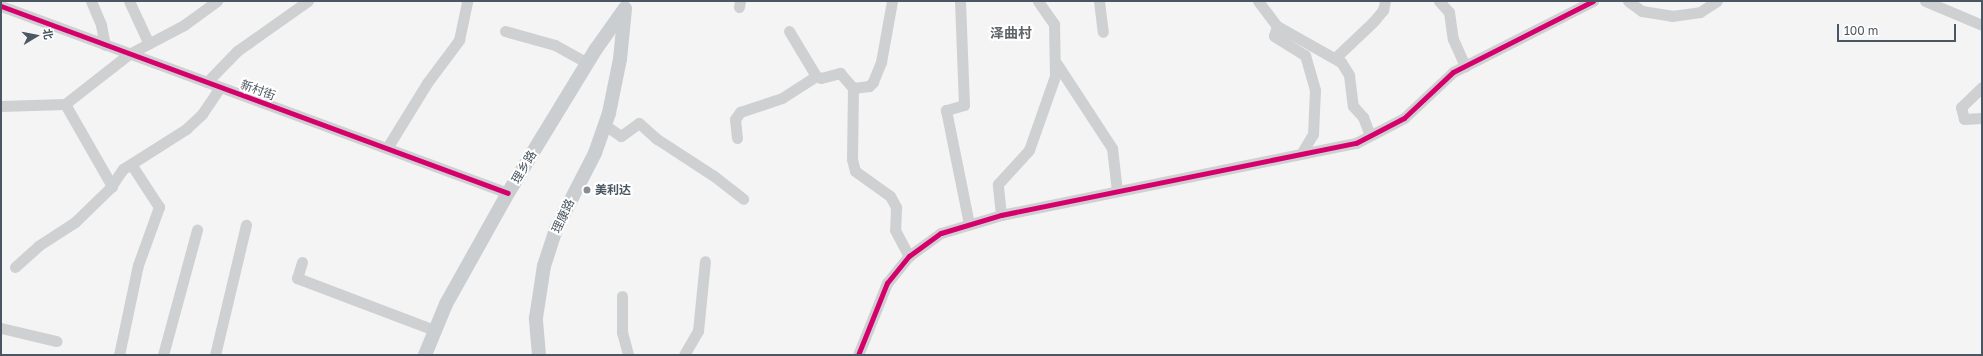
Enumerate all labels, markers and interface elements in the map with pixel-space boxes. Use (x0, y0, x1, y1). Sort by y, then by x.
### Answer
north arrow (16, 16, 56, 56)
scale bar (1839, 16, 1958, 42)
text: 100 m (1844, 23, 1878, 38)
district label: 泽曲村 (990, 25, 1032, 41)
text: 北 (41, 27, 56, 40)
street label: 新村街 (239, 77, 277, 103)
street label: 理乡路 (509, 148, 539, 186)
place label: 美利达 (595, 183, 631, 197)
marker: 美利达 (582, 185, 592, 195)
street label: 理康路 (549, 197, 577, 235)

